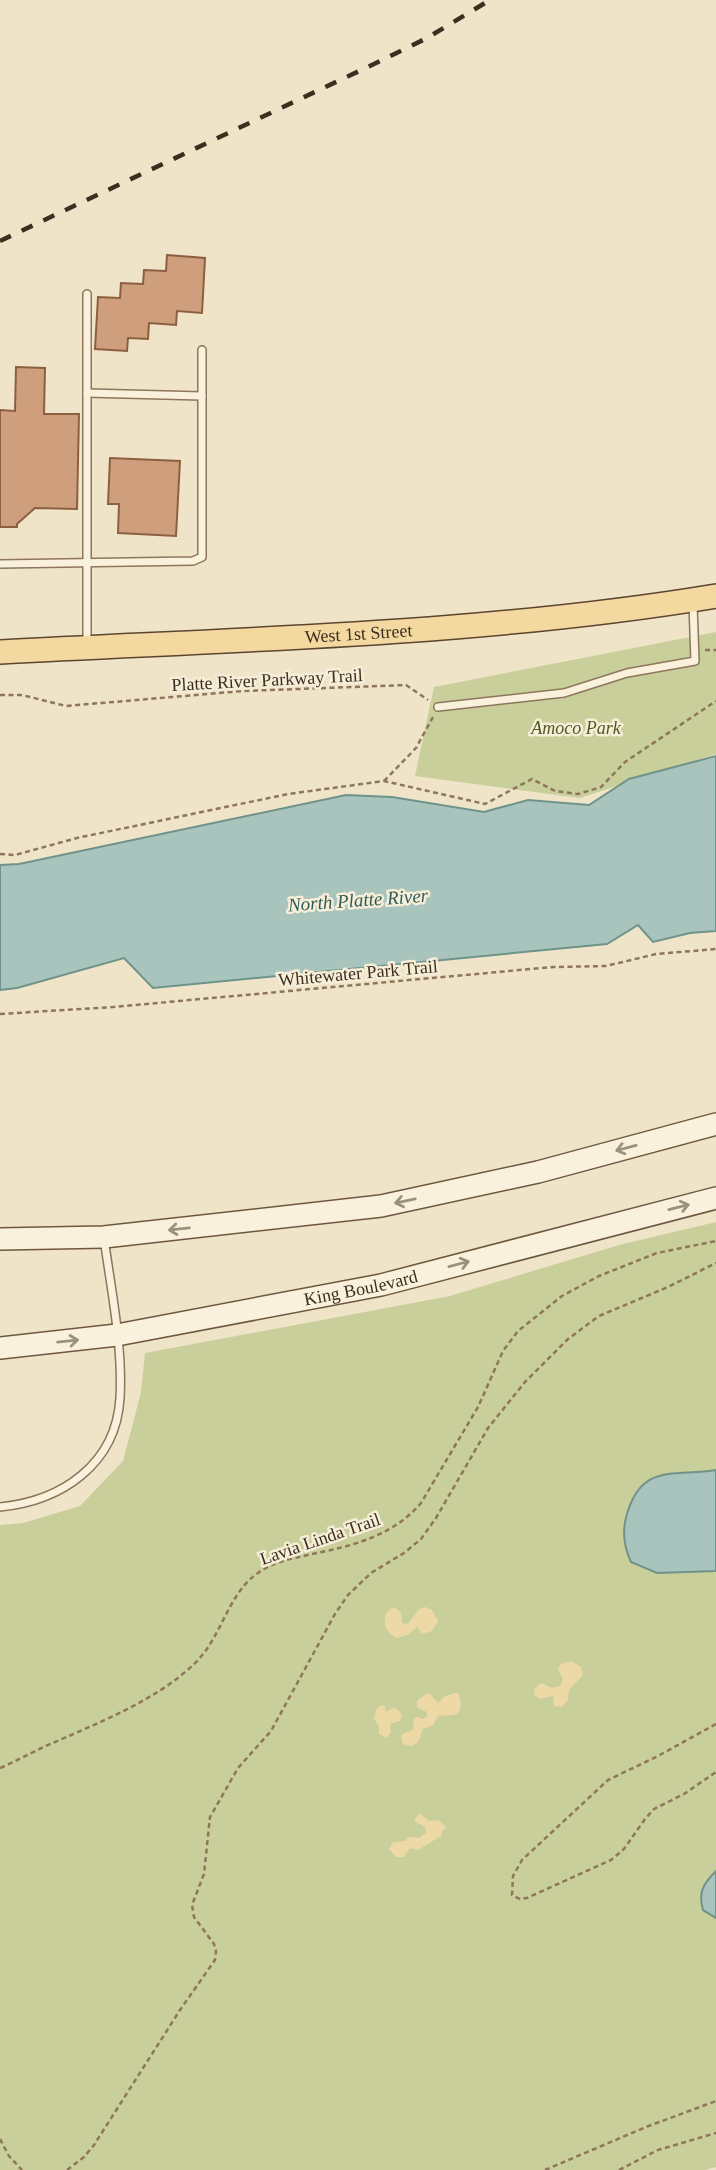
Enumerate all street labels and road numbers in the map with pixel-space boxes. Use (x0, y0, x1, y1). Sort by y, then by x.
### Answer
street label: West 1st Street (304, 620, 413, 647)
street label: Platte River Parkway Trail (171, 665, 363, 695)
street label: Whitewater Park Trail (277, 956, 439, 990)
street label: King Boulevard (302, 1266, 420, 1309)
street label: Lavia Linda Trail (257, 1509, 383, 1569)

